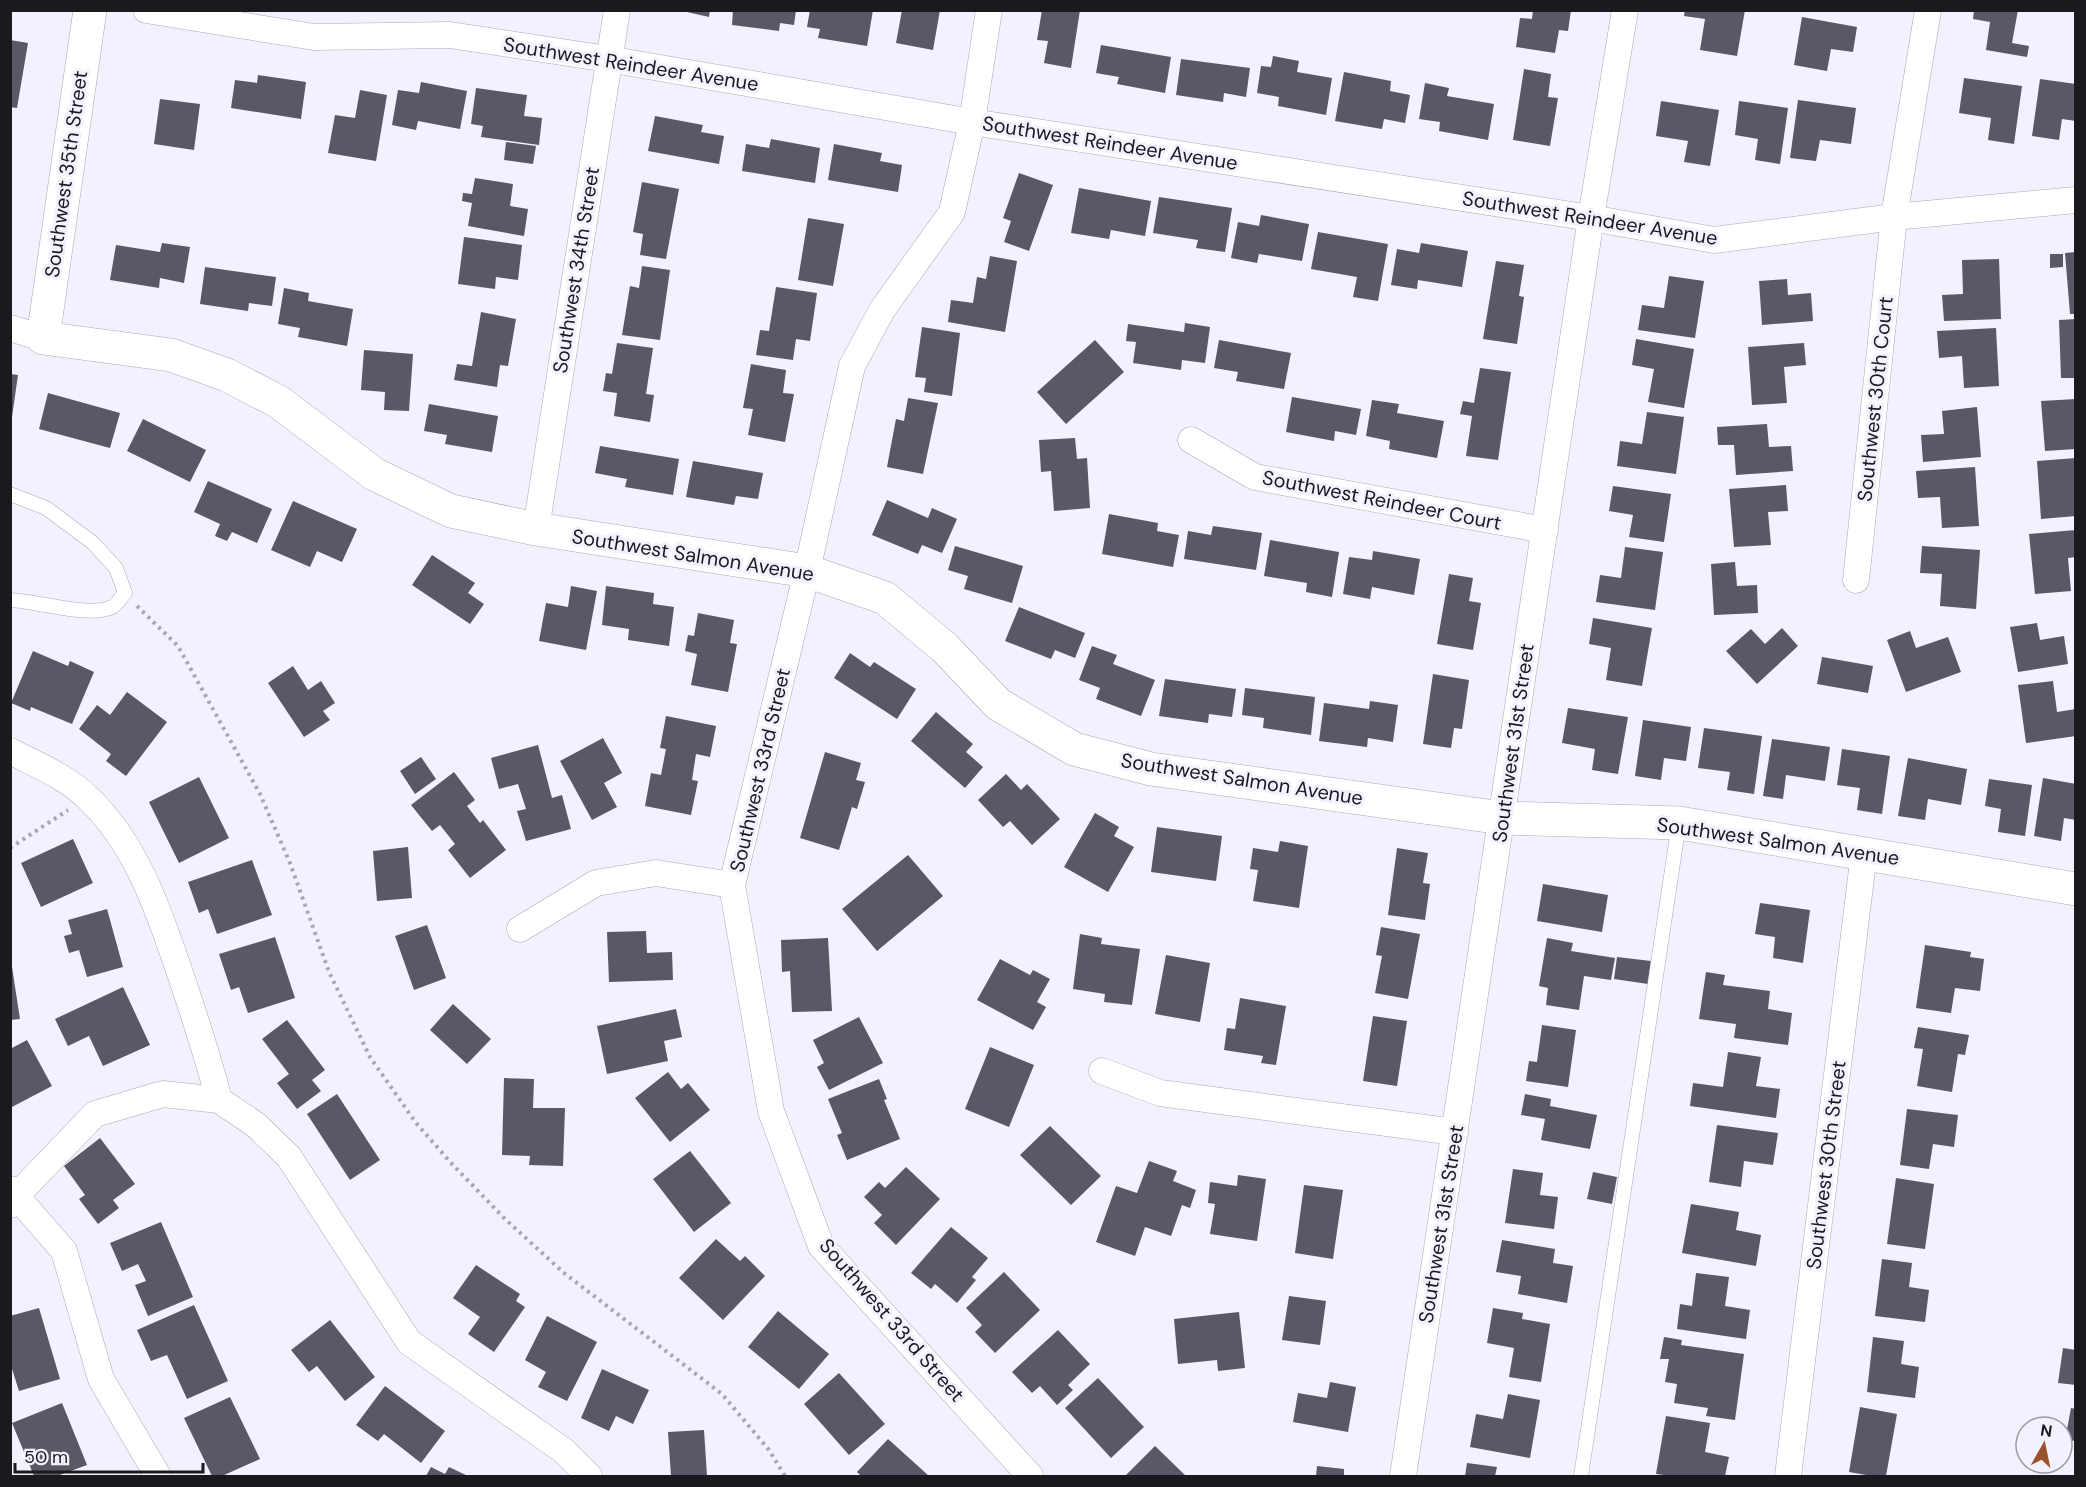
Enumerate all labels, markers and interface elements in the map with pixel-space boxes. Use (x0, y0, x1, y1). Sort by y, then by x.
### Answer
street label: Southwest Reindeer Avenue (501, 31, 761, 97)
street label: Southwest 35th Street (39, 69, 93, 279)
street label: Southwest Reindeer Avenue (980, 110, 1240, 176)
street label: Southwest 34th Street (547, 165, 605, 375)
street label: Southwest Reindeer Avenue (1460, 185, 1720, 251)
street label: Southwest 30th Court (1851, 295, 1899, 503)
street label: Southwest Reindeer Court (1260, 464, 1504, 536)
street label: Southwest Salmon Avenue (570, 523, 816, 587)
street label: Southwest 31st Street (1486, 642, 1540, 844)
street label: Southwest 33rd Street (724, 665, 796, 874)
street label: Southwest Salmon Avenue (1119, 747, 1365, 811)
street label: Southwest Salmon Avenue (1655, 811, 1901, 871)
street label: Southwest 30th Street (1800, 1059, 1852, 1271)
street label: Southwest 31st Street (1412, 1123, 1470, 1325)
street label: Southwest 33rd Street (814, 1233, 970, 1407)
north arrow (2014, 1415, 2074, 1475)
text: N (2039, 1419, 2054, 1442)
scale bar (15, 1436, 202, 1474)
text: 50 m (24, 1445, 68, 1469)

